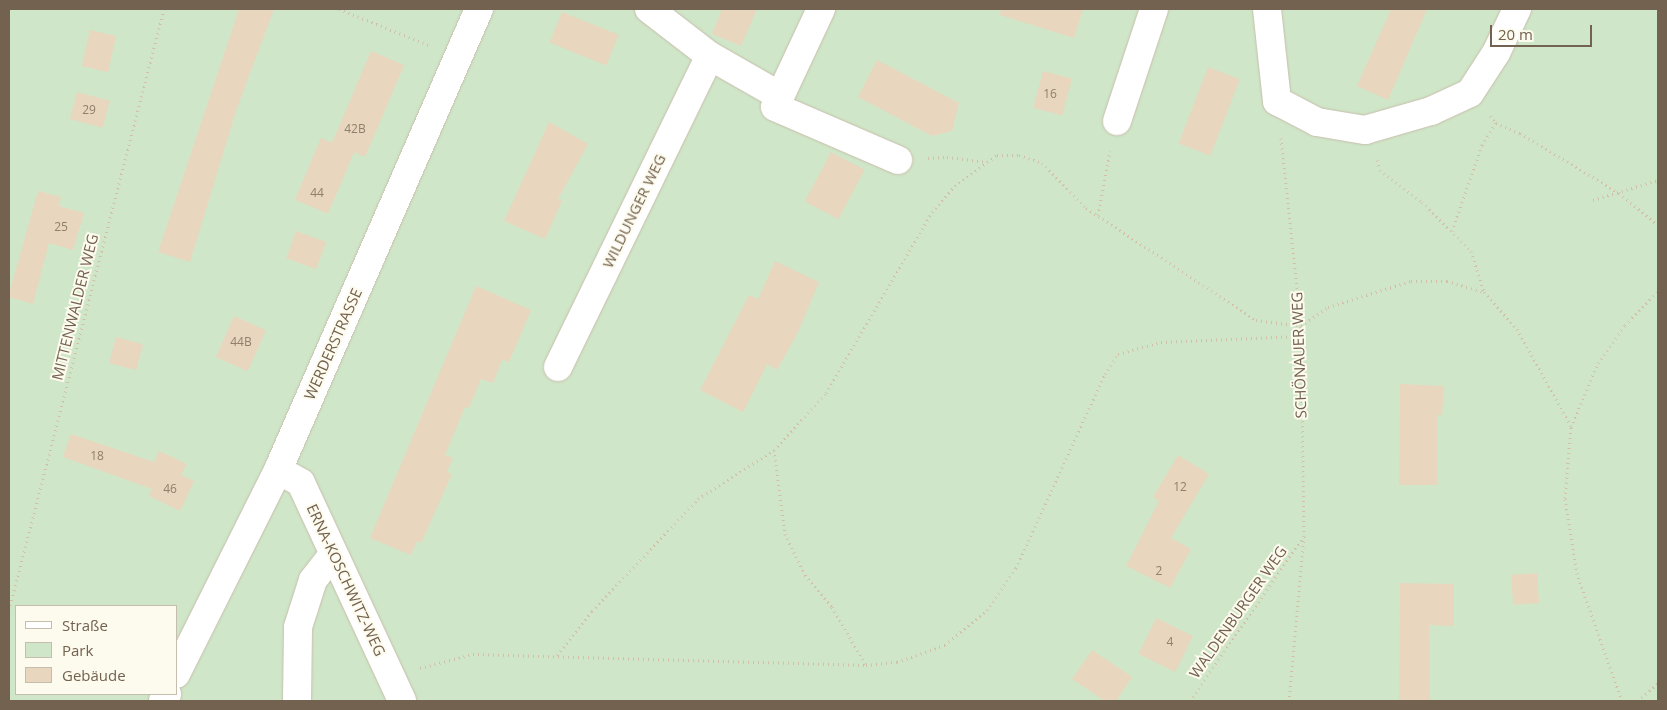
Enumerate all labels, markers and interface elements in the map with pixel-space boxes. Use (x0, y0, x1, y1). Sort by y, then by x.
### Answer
scale bar (1492, 15, 1594, 47)
text: 20 m (1498, 24, 1533, 44)
house number: 16 (1043, 87, 1057, 101)
house number: 29 (82, 103, 96, 117)
house number: 42B (344, 122, 366, 136)
street label: WILDUNGER WEG (599, 151, 669, 271)
house number: 44 (310, 186, 324, 200)
house number: 25 (54, 220, 68, 234)
street label: MITTENWALDER WEG (48, 232, 102, 382)
street label: WERDERSTRASSE (300, 286, 366, 402)
street label: SCHÖNAUER WEG (1288, 291, 1310, 419)
house number: 44B (230, 335, 252, 349)
house number: 18 (90, 449, 104, 463)
house number: 12 (1173, 480, 1187, 494)
house number: 46 (163, 482, 177, 496)
street label: ERNA-KOSCHWITZ-WEG (303, 501, 389, 659)
street label: WALDENBURGER WEG (1186, 543, 1290, 681)
house number: 2 (1156, 564, 1162, 578)
legend (15, 605, 178, 695)
text: Straße (62, 615, 108, 635)
house number: 4 (1167, 635, 1173, 649)
text: Park (62, 640, 93, 660)
text: Gebäude (62, 665, 126, 685)

